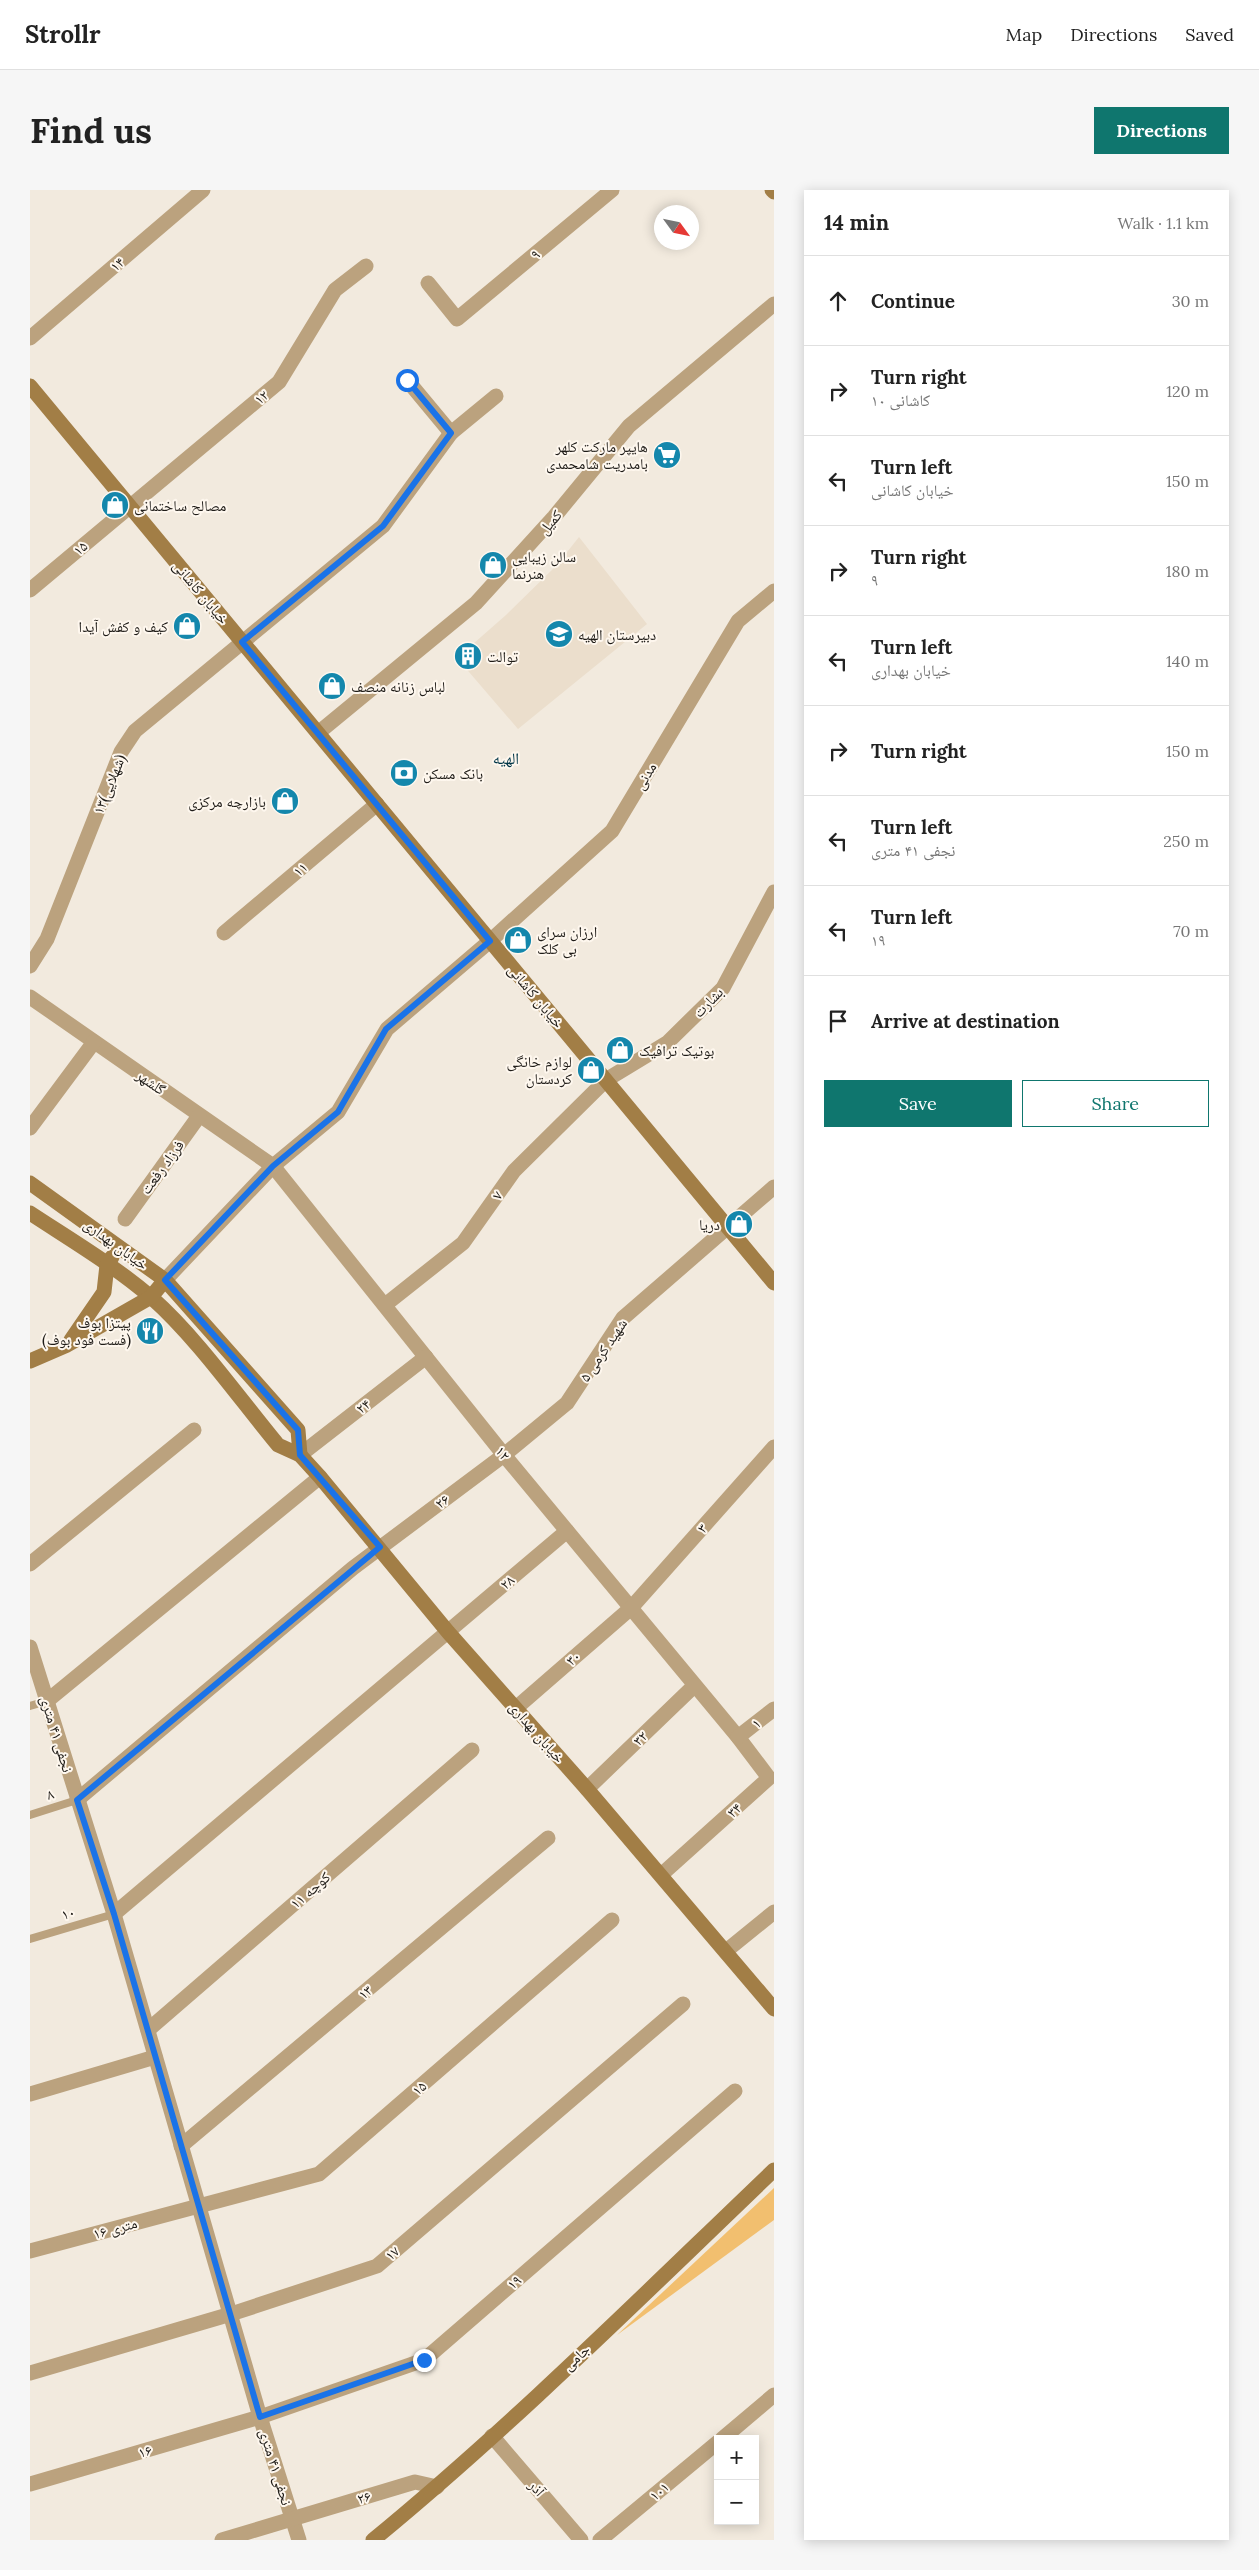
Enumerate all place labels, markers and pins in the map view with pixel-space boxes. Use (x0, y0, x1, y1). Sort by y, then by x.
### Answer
place label: هایپر مارکت کلهر بامدریت شامحمدی (546, 437, 648, 474)
supermarket icon: هایپر مارکت کلهر بامدریت شامحمدی (652, 440, 682, 470)
shop icon: مصالح ساختمانی (100, 490, 130, 520)
place label: مصالح ساختمانی (134, 496, 227, 516)
place label: سالن زیبایی هنرنما (512, 547, 576, 583)
shop icon: سالن زیبایی هنرنما (478, 550, 508, 580)
shop icon: کیف و کفش آیدا (172, 611, 202, 641)
place label: کیف و کفش آیدا (79, 617, 168, 637)
school or university icon: دبیرستان الهیه (544, 619, 574, 649)
place label: دبیرستان الهیه (578, 625, 656, 645)
building icon: توالت (453, 641, 483, 671)
place label: توالت (487, 647, 519, 666)
shop icon: لباس زنانه منصف (317, 671, 347, 701)
place label: لباس زنانه منصف (351, 677, 445, 697)
bank icon: بانک مسکن (389, 758, 419, 788)
place label: بانک مسکن (423, 764, 483, 784)
shop icon: بازارچه مرکزی (270, 786, 300, 816)
place label: بازارچه مرکزی (188, 792, 266, 812)
place label: ارزان سرای بی کلک (537, 922, 597, 959)
shop icon: ارزان سرای بی کلک (503, 925, 533, 955)
shop icon: بوتیک ترافیک (605, 1035, 635, 1065)
place label: بوتیک ترافیک (639, 1041, 714, 1060)
place label: لوازم خانگی کردستان (507, 1052, 572, 1089)
shop icon: لوازم خانگی کردستان (576, 1055, 606, 1085)
shop icon: دریا (724, 1209, 754, 1239)
place label: دریا (699, 1215, 720, 1234)
place label: پیتزا بوف (فست فود بوف) (42, 1313, 131, 1350)
restaurant icon: پیتزا بوف (فست فود بوف) (135, 1316, 165, 1346)

